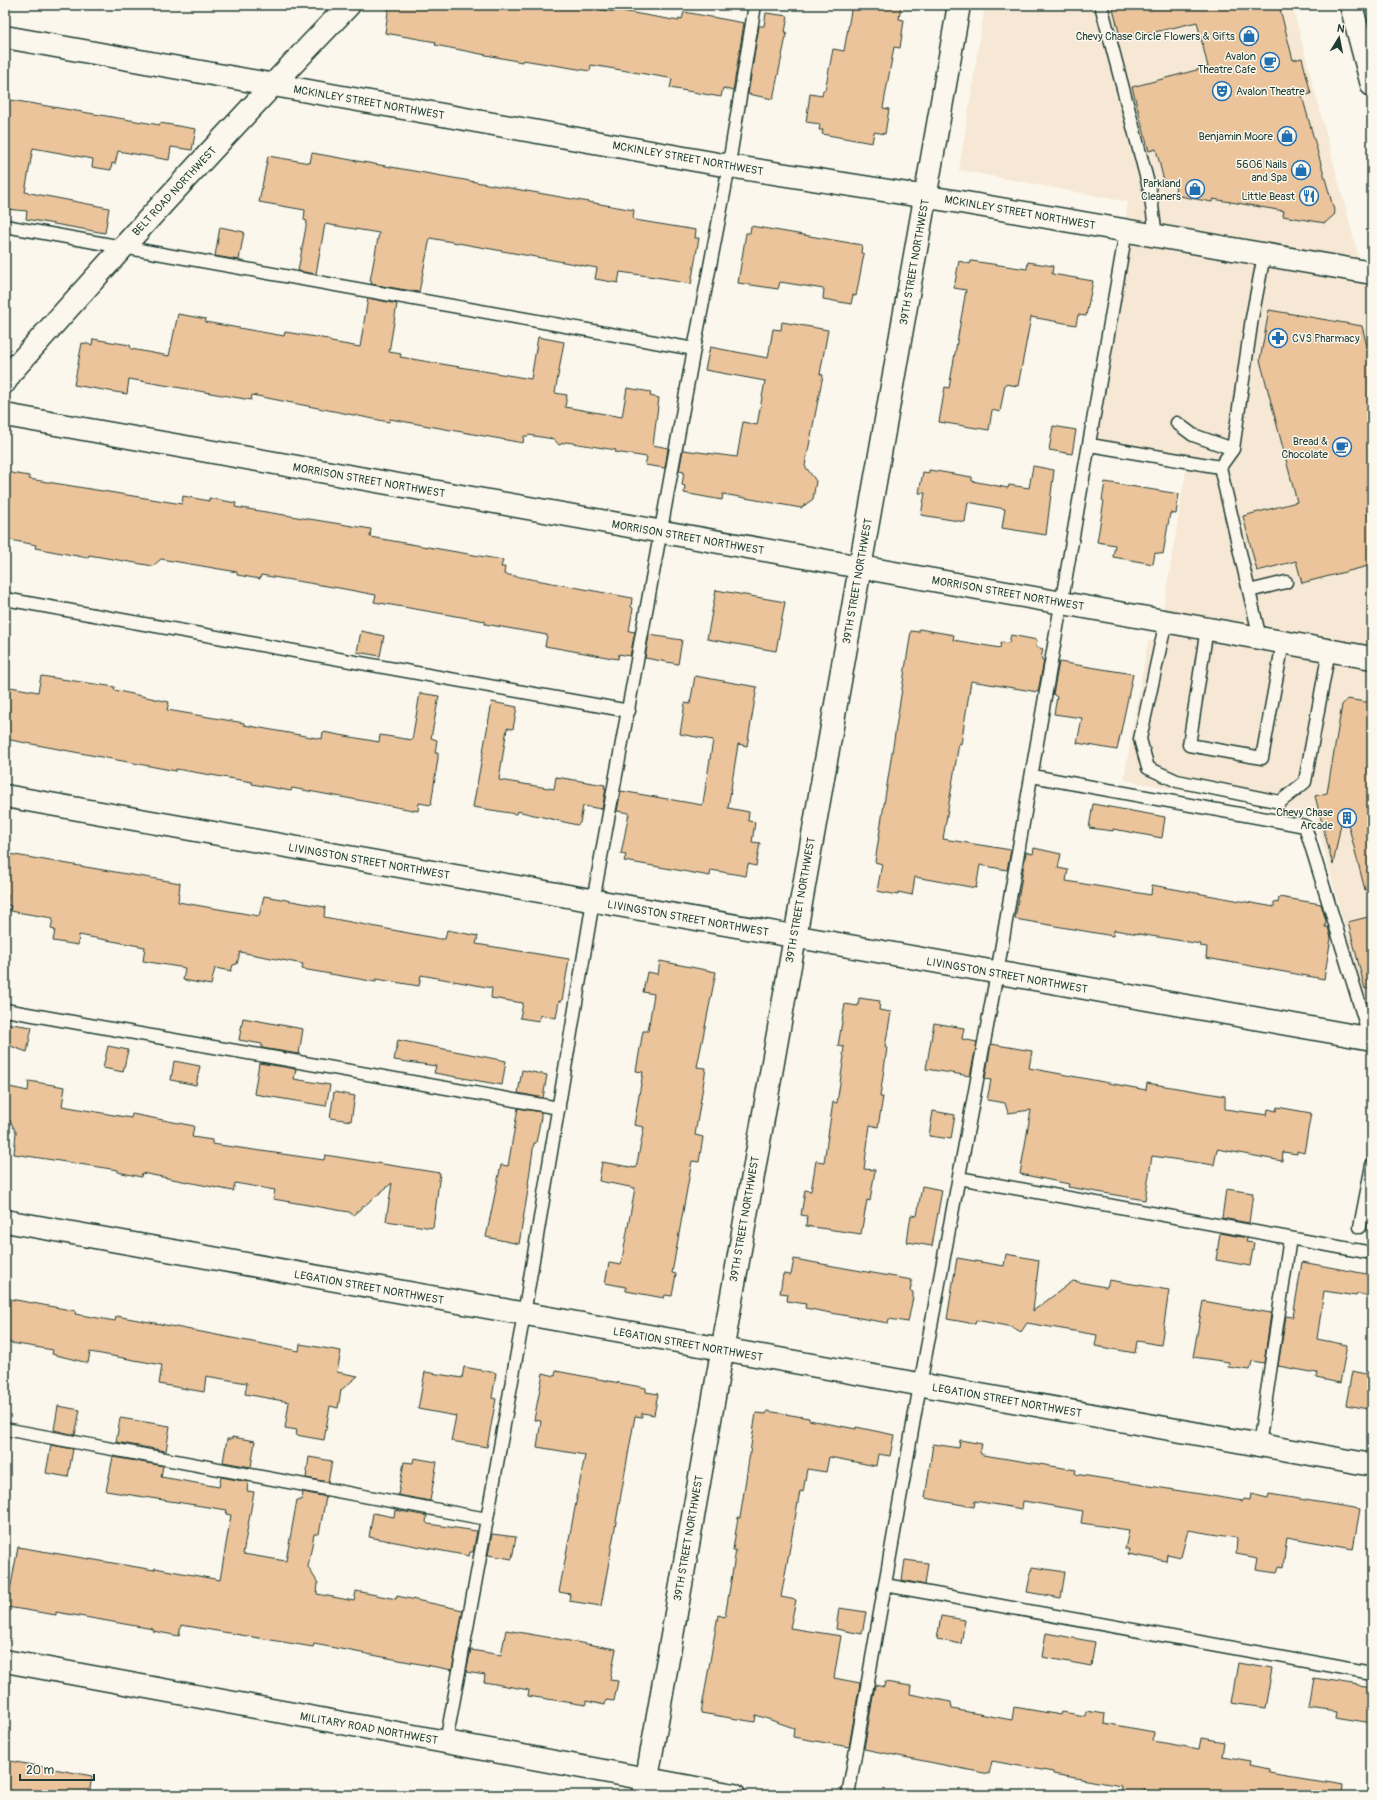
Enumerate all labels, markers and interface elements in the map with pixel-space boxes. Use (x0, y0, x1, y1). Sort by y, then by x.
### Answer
north arrow (1319, 18, 1359, 58)
text: N (1336, 22, 1346, 36)
shop icon: Chevy Chase Circle Flowers & Gifts (1238, 25, 1260, 47)
place label: Chevy Chase Circle Flowers & Gifts (1076, 30, 1235, 43)
place label: Avalon Theatre Cafe (1197, 50, 1257, 76)
cafe icon: Avalon Theatre Cafe (1259, 51, 1281, 73)
theatre icon: Avalon Theatre (1211, 80, 1233, 102)
street label: MCKINLEY STREET NORTHWEST (293, 83, 445, 122)
place label: Avalon Theatre (1236, 85, 1305, 98)
shop icon: Benjamin Moore (1276, 125, 1298, 147)
place label: Benjamin Moore (1199, 130, 1274, 143)
street label: MCKINLEY STREET NORTHWEST (612, 139, 764, 178)
street label: BELT ROAD NORTHWEST (130, 144, 219, 239)
place label: 5606 Nails and Spa (1236, 158, 1287, 184)
shop icon: 5606 Nails and Spa (1290, 159, 1312, 181)
place label: Parkland Cleaners (1141, 177, 1181, 203)
shop icon: Parkland Cleaners (1184, 178, 1206, 200)
restaurant icon: Little Beast (1298, 185, 1320, 207)
place label: Little Beast (1241, 190, 1296, 203)
street label: MCKINLEY STREET NORTHWEST (944, 193, 1096, 232)
street label: 39TH STREET NORTHWEST (897, 198, 932, 326)
pharmacy icon: CVS Pharmacy (1267, 327, 1289, 349)
place label: CVS Pharmacy (1292, 332, 1360, 345)
place label: Bread & Chocolate (1281, 435, 1329, 461)
cafe icon: Bread & Chocolate (1331, 436, 1353, 458)
street label: MORRISON STREET NORTHWEST (292, 461, 446, 500)
street label: 39TH STREET NORTHWEST (840, 517, 875, 645)
street label: MORRISON STREET NORTHWEST (611, 518, 765, 557)
street label: MORRISON STREET NORTHWEST (931, 574, 1085, 613)
place label: Chevy Chase Arcade (1276, 806, 1334, 832)
building icon: Chevy Chase Arcade (1336, 807, 1358, 829)
street label: 39TH STREET NORTHWEST (783, 836, 818, 964)
street label: LIVINGSTON STREET NORTHWEST (287, 841, 450, 882)
street label: LIVINGSTON STREET NORTHWEST (606, 898, 769, 939)
street label: LIVINGSTON STREET NORTHWEST (925, 955, 1088, 996)
street label: 39TH STREET NORTHWEST (727, 1155, 762, 1283)
street label: LEGATION STREET NORTHWEST (293, 1268, 445, 1307)
street label: LEGATION STREET NORTHWEST (612, 1325, 764, 1364)
street label: LEGATION STREET NORTHWEST (931, 1381, 1083, 1420)
street label: 39TH STREET NORTHWEST (671, 1474, 706, 1602)
street label: MILITARY ROAD NORTHWEST (299, 1710, 439, 1747)
scale bar (20, 1756, 94, 1782)
text: 20 m (26, 1763, 55, 1778)

